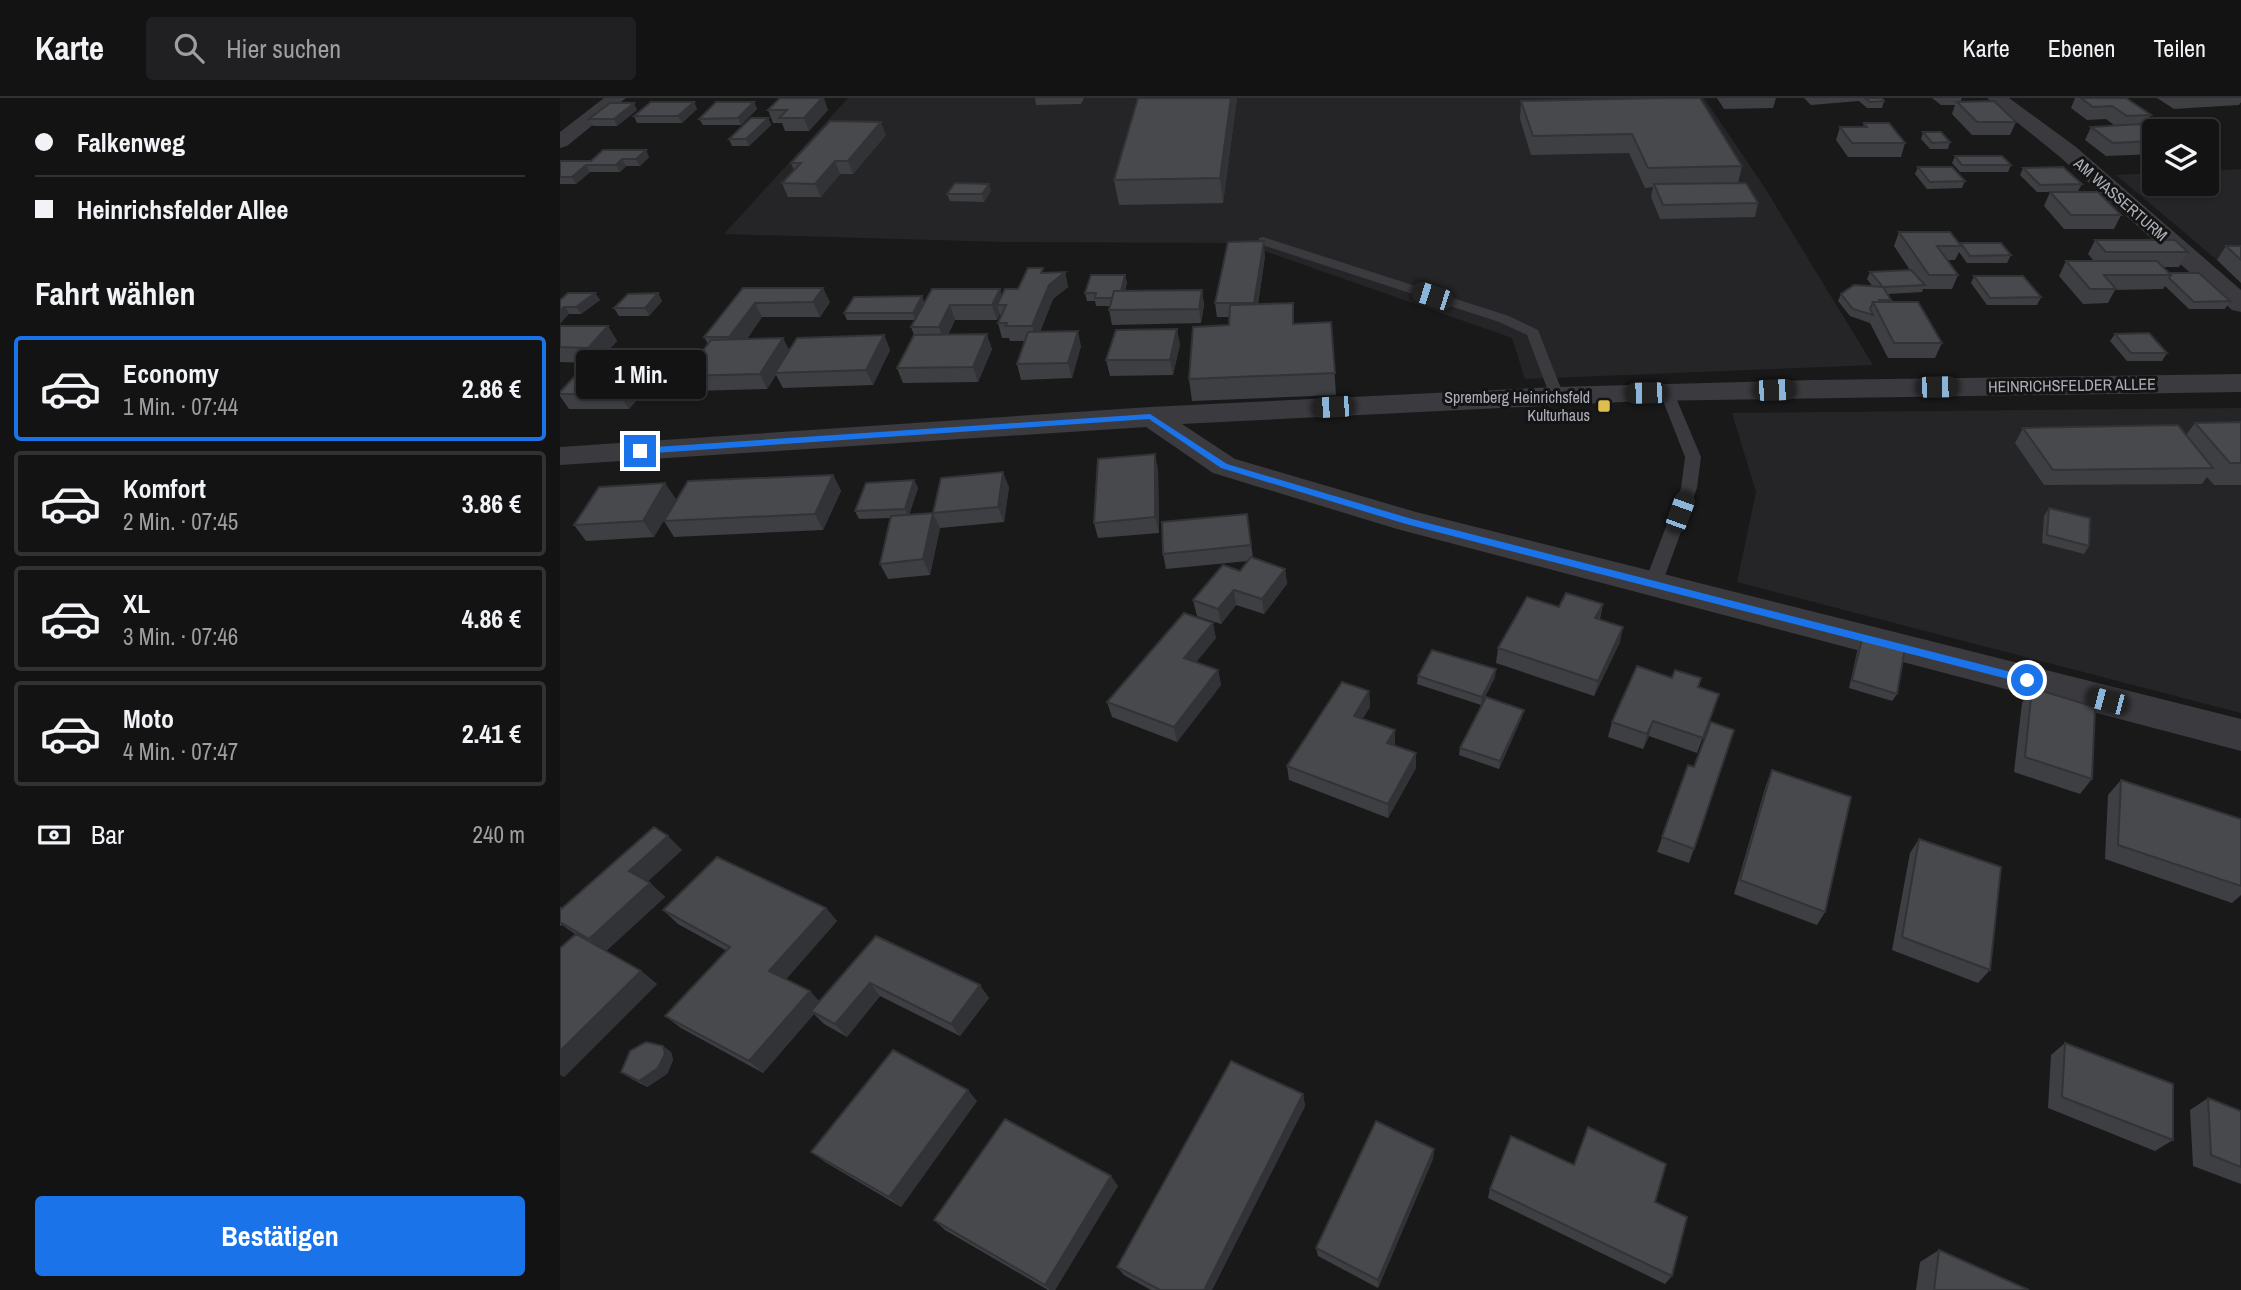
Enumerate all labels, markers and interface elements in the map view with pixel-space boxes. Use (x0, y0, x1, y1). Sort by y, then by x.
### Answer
search box (146, 17, 636, 80)
text: Karte (35, 26, 104, 70)
icon: search (170, 29, 208, 67)
text: Hier suchen (226, 31, 341, 66)
text: Karte (1963, 32, 2010, 64)
text: Ebenen (2048, 32, 2115, 64)
text: Teilen (2153, 32, 2206, 64)
map controls (2142, 119, 2219, 196)
button: layers (2142, 119, 2219, 196)
text: Falkenweg (77, 125, 185, 160)
street label: AM WASSERTURM (2069, 152, 2173, 246)
text: Heinrichsfelder Allee (77, 192, 288, 227)
text: Fahrt wählen (35, 272, 196, 315)
car (1409, 280, 1456, 312)
callout: 1 Min. (575, 350, 705, 398)
text: Economy (123, 356, 219, 391)
icon: car (39, 357, 102, 420)
text: 1 Min. (614, 359, 668, 390)
text: 2.86 € (462, 371, 521, 406)
street label: HEINRICHSFELDER ALLEE (1988, 373, 2156, 397)
car (1916, 376, 1959, 398)
car (1753, 379, 1796, 401)
car (1625, 382, 1668, 404)
place label: Spremberg Heinrichsfeld Kulturhaus (1444, 386, 1590, 426)
text: 1 Min. · 07:44 (123, 391, 238, 422)
car (1312, 395, 1355, 419)
marker: Spremberg Heinrichsfeld Kulturhaus (1596, 398, 1612, 414)
route end (624, 435, 656, 467)
text: Komfort (123, 471, 206, 506)
icon: car (39, 472, 102, 535)
text: 3.86 € (462, 486, 521, 521)
car (1663, 489, 1698, 535)
text: 2 Min. · 07:45 (123, 506, 238, 537)
text: XL (123, 586, 150, 621)
icon: car (39, 587, 102, 650)
text: 4.86 € (462, 601, 521, 636)
text: 3 Min. · 07:46 (123, 621, 238, 652)
route start (2011, 664, 2043, 696)
car (2084, 685, 2131, 717)
text: Moto (123, 701, 174, 736)
icon: car (39, 702, 102, 765)
text: 2.41 € (462, 716, 521, 751)
text: 4 Min. · 07:47 (123, 736, 238, 767)
icon: cash (35, 816, 73, 854)
text: Bar (91, 817, 124, 852)
text: 240 m (473, 819, 525, 850)
button: Bestätigen (35, 1196, 525, 1276)

